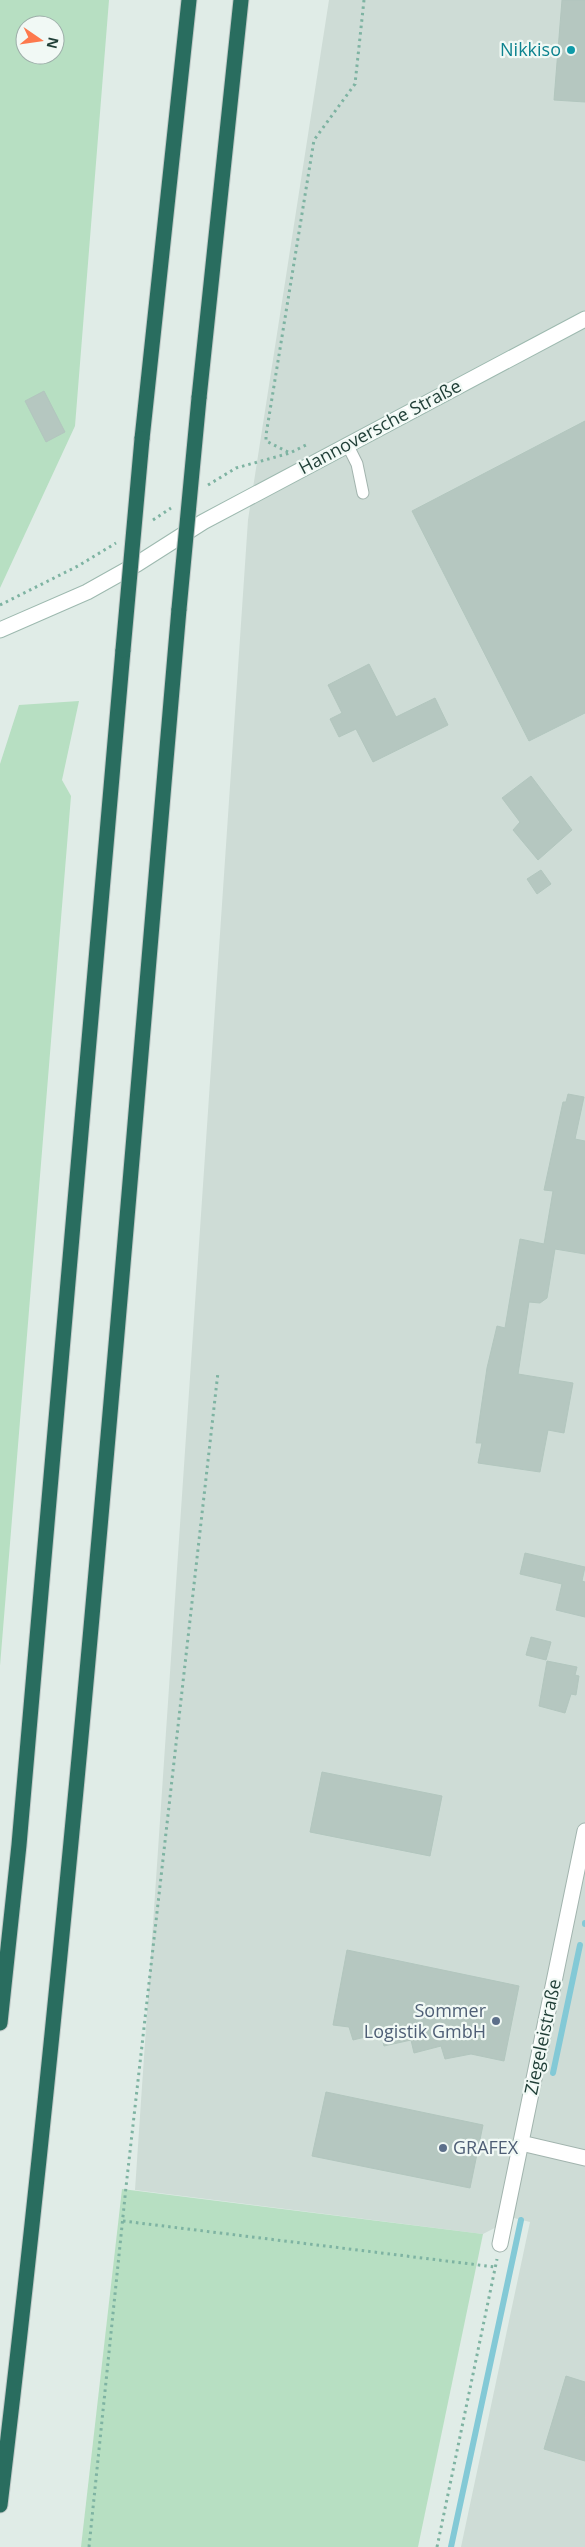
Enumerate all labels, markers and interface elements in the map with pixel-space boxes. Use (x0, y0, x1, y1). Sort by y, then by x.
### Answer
north arrow (15, 15, 65, 65)
text: N (43, 35, 64, 51)
place label: Nikkiso (500, 37, 561, 61)
marker: Nikkiso (565, 44, 577, 56)
street label: Hannoversche Straße (294, 373, 465, 479)
street label: Ziegeleistraße (518, 1977, 566, 2097)
place label: Sommer Logistik GmbH (364, 1998, 487, 2043)
marker: Sommer Logistik GmbH (490, 2015, 502, 2027)
place label: GRAFEX (453, 2135, 519, 2159)
marker: GRAFEX (437, 2142, 449, 2154)

